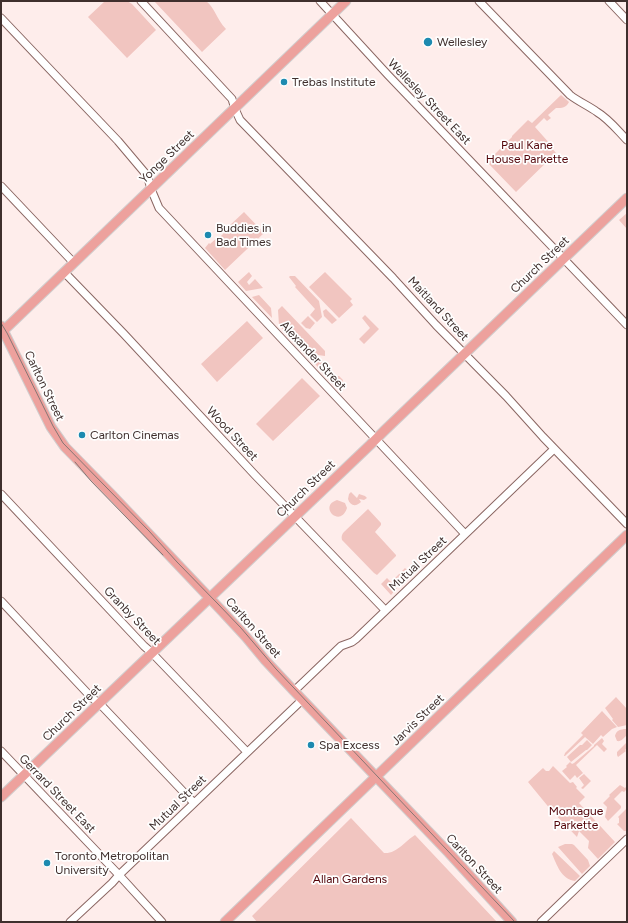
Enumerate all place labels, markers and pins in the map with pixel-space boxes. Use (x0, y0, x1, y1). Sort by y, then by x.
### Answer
place label: Wellesley (437, 35, 487, 49)
marker: Wellesley (422, 36, 434, 48)
place label: Trebas Institute (292, 75, 376, 89)
marker: Trebas Institute (279, 77, 289, 87)
place label: Buddies in Bad Times (216, 221, 271, 249)
marker: Buddies in Bad Times (203, 230, 213, 240)
place label: Carlton Cinemas (90, 428, 179, 442)
marker: Carlton Cinemas (77, 430, 87, 440)
place label: Spa Excess (319, 738, 380, 752)
marker: Spa Excess (306, 740, 316, 750)
place label: Toronto Metropolitan University (55, 849, 169, 877)
marker: Toronto Metropolitan University (42, 858, 52, 868)

